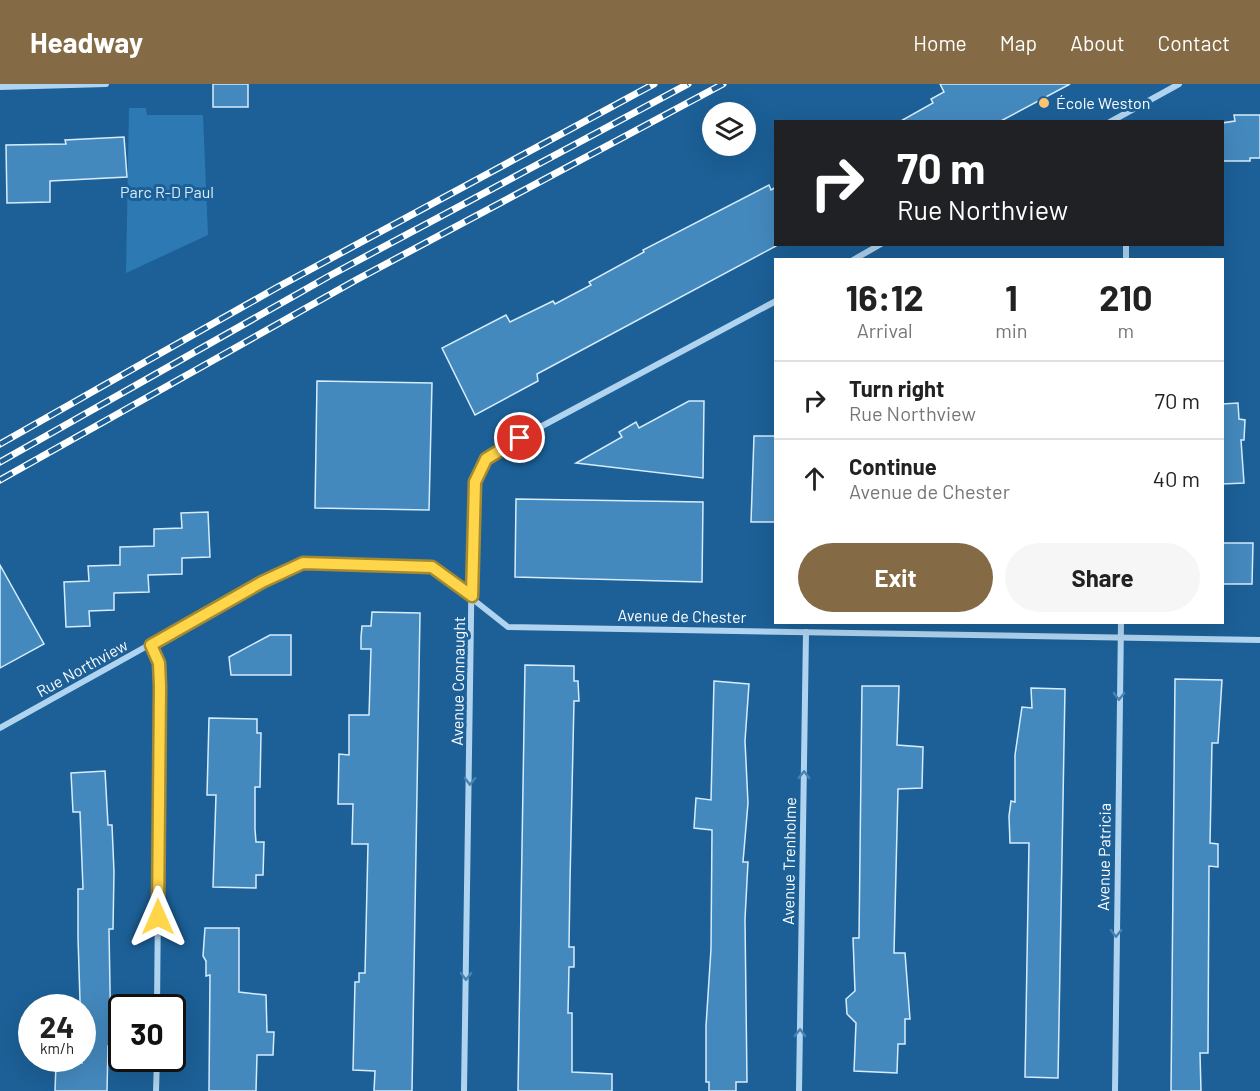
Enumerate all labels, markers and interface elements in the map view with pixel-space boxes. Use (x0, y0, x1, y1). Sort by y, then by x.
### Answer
text: Headway (30, 25, 143, 59)
text: Home (913, 30, 967, 55)
text: Map (1000, 30, 1037, 55)
text: About (1070, 30, 1125, 55)
text: Contact (1158, 30, 1230, 55)
place label: École Weston (1056, 93, 1150, 112)
marker: École Weston (1037, 96, 1051, 110)
map controls (702, 102, 756, 156)
button: layers (702, 102, 756, 156)
text: 70 m (897, 142, 985, 192)
icon: right (798, 144, 876, 222)
park label: Parc R-D Paul (120, 182, 214, 201)
text: Rue Northview (897, 193, 1068, 225)
text: 16:12 (846, 275, 924, 318)
text: 1 (1005, 275, 1018, 318)
text: 210 (1099, 275, 1152, 318)
text: Arrival (857, 318, 913, 342)
text: min (995, 318, 1028, 342)
text: m (1118, 318, 1134, 342)
text: Turn right (849, 375, 944, 401)
icon: right (798, 384, 831, 417)
text: 70 m (1155, 387, 1200, 413)
text: Rue Northview (849, 401, 976, 425)
pin (494, 412, 545, 463)
icon: arrive (503, 421, 536, 454)
text: Continue (849, 453, 937, 479)
icon: ahead (798, 462, 831, 495)
text: 40 m (1153, 465, 1200, 491)
text: Avenue de Chester (849, 479, 1010, 503)
button: Exit (798, 543, 993, 612)
button: Share (1005, 543, 1200, 612)
street label: Avenue de Chester (617, 605, 747, 626)
street label: Avenue Connaught (447, 616, 468, 746)
street label: Rue Northview (33, 634, 131, 700)
one-way arrow (1113, 692, 1125, 701)
one-way arrow (798, 770, 810, 779)
one-way arrow (464, 776, 476, 785)
street label: Avenue Trenholme (778, 797, 799, 925)
street label: Avenue Patricia (1093, 803, 1114, 911)
position arrow (126, 885, 190, 949)
one-way arrow (1110, 929, 1123, 938)
one-way arrow (460, 971, 473, 980)
speed limit sign: 30 (108, 994, 186, 1072)
text: 24 (40, 1008, 74, 1044)
one-way arrow (794, 1028, 806, 1037)
text: km/h (40, 1039, 74, 1057)

